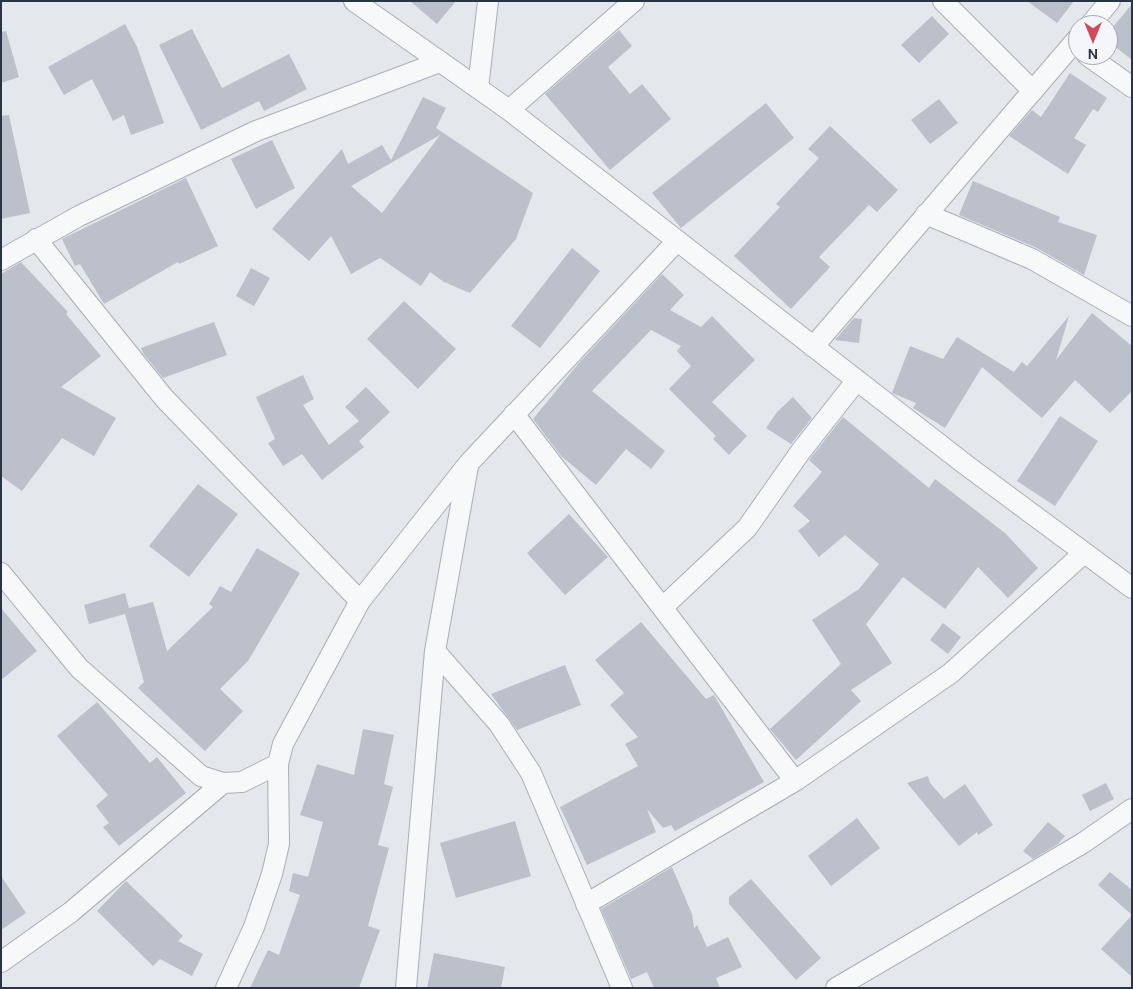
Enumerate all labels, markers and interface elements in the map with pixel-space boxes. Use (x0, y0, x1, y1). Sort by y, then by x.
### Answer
north arrow (1068, 15, 1118, 65)
text: N (1088, 45, 1098, 63)

